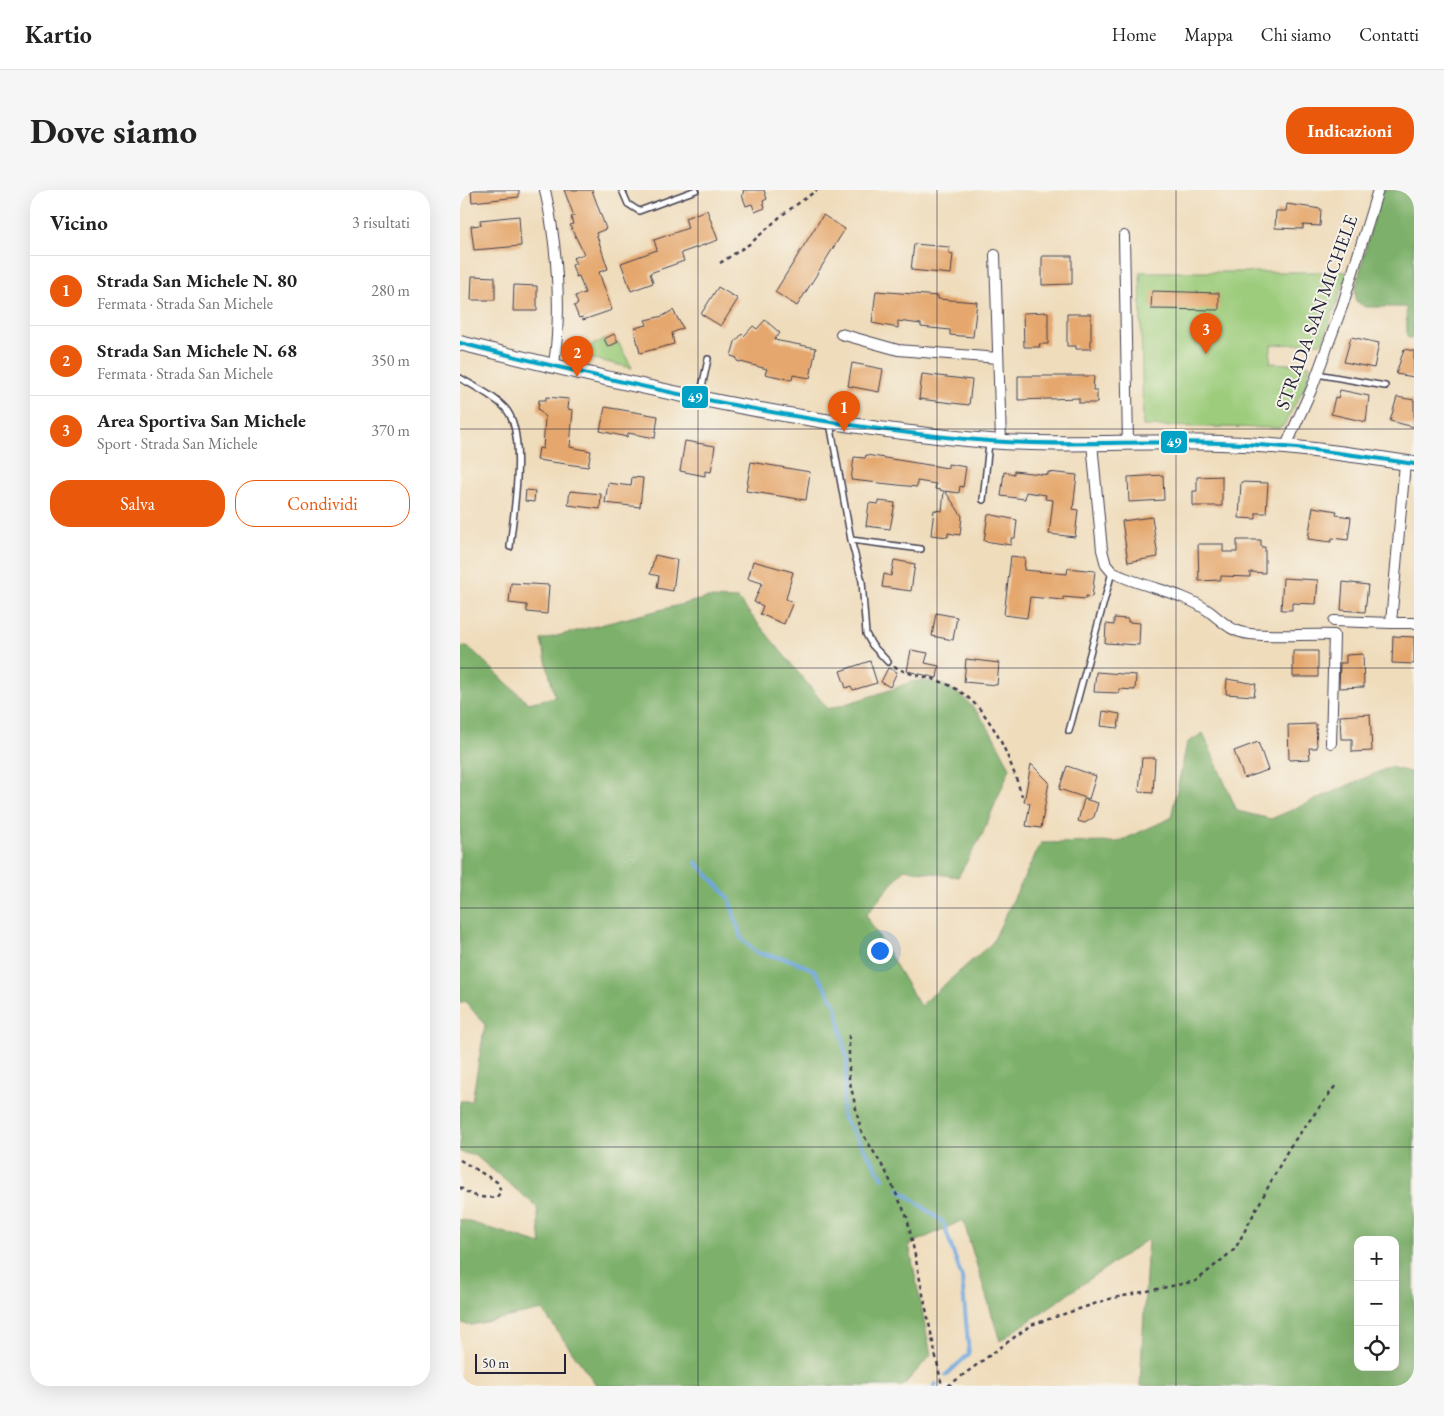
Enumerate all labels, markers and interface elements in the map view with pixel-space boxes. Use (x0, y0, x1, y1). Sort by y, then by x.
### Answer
text: Kartio (25, 19, 92, 50)
text: Home (1112, 23, 1156, 46)
text: Mappa (1184, 23, 1233, 46)
text: Chi siamo (1261, 23, 1331, 46)
text: Contatti (1359, 23, 1419, 46)
button: Indicazioni (1286, 107, 1414, 154)
text: Dove siamo (30, 108, 197, 153)
text: Vicino (50, 209, 108, 236)
street label: STRADA SAN MICHELE (1270, 211, 1363, 413)
text: 3 risultati (352, 212, 410, 233)
text: Strada San Michele N. 80 (97, 268, 297, 293)
text: 1 (62, 280, 70, 301)
text: 280 m (371, 280, 410, 301)
text: Fermata · Strada San Michele (97, 293, 273, 314)
pin: 3 (1190, 313, 1222, 354)
pin: 2 (561, 336, 593, 377)
text: Strada San Michele N. 68 (97, 338, 297, 363)
text: 2 (62, 350, 70, 371)
text: 350 m (371, 350, 410, 371)
text: Fermata · Strada San Michele (97, 363, 273, 384)
line badge: 49 (681, 385, 709, 409)
text: 49 (688, 388, 703, 406)
pin: 1 (828, 391, 860, 432)
text: Area Sportiva San Michele (97, 408, 306, 433)
text: 3 (62, 420, 70, 441)
text: 370 m (371, 420, 410, 441)
line badge: 49 (1160, 430, 1188, 454)
text: Sport · Strada San Michele (97, 433, 257, 454)
text: 49 (1167, 433, 1182, 451)
button: Salva (50, 480, 225, 527)
button: Condividi (235, 480, 410, 527)
your location (867, 938, 893, 964)
map controls (1354, 1236, 1399, 1371)
button: + (1354, 1236, 1399, 1281)
button: − (1354, 1281, 1399, 1326)
button: locate (1354, 1326, 1399, 1371)
scale bar (475, 1351, 566, 1374)
text: 50 m (482, 1354, 509, 1372)

